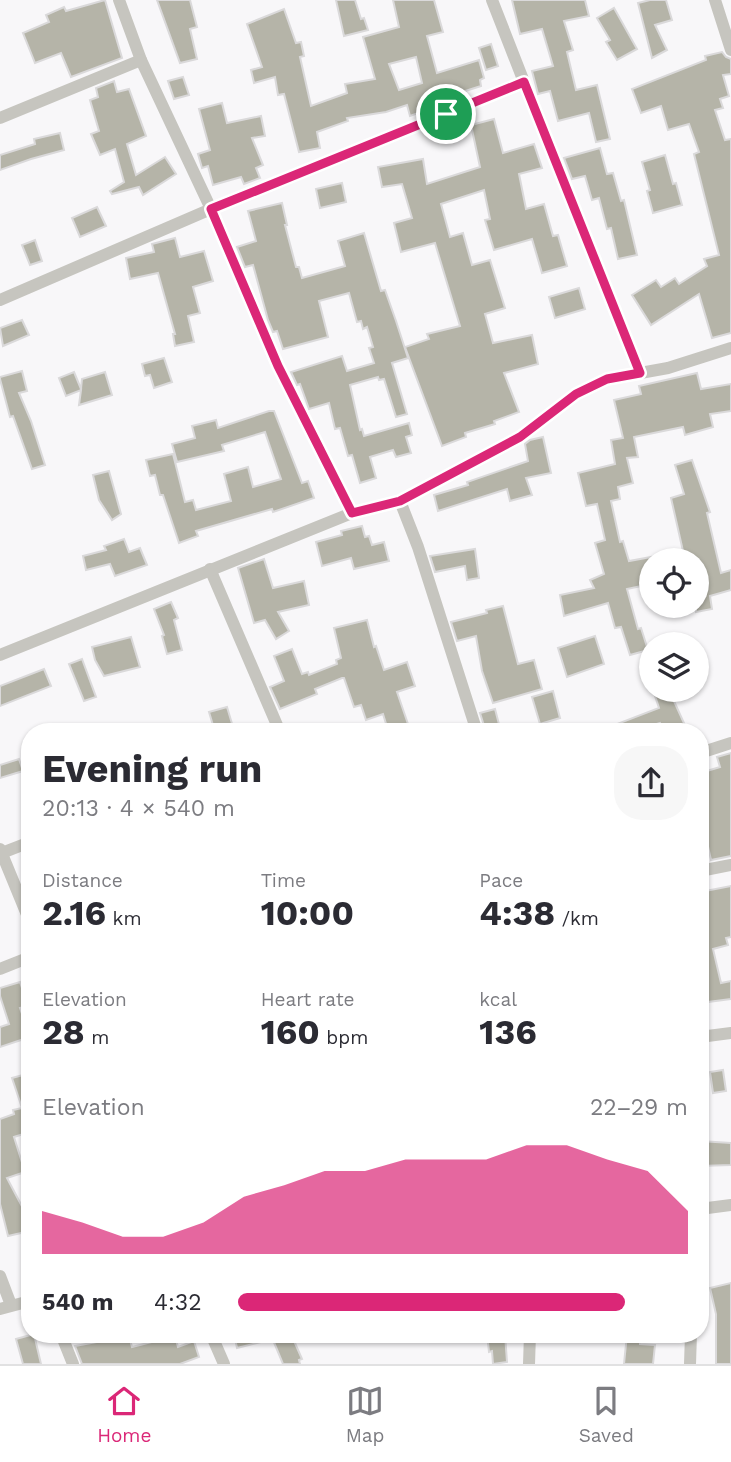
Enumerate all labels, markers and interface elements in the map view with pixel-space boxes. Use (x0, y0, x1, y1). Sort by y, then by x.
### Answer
pin (416, 84, 476, 144)
icon: arrive (427, 95, 465, 133)
map controls (639, 548, 709, 702)
button: locate (639, 548, 709, 618)
button: layers (639, 632, 709, 702)
button: share (614, 746, 688, 820)
text: Evening run (42, 747, 262, 791)
text: 20:13 · 4 × 540 m (42, 795, 235, 822)
text: Distance (42, 869, 123, 892)
text: Time (261, 869, 306, 892)
text: Pace (479, 869, 523, 892)
text: 2.16 (42, 892, 106, 934)
text: 10:00 (261, 892, 354, 934)
text: 4:38 (479, 892, 555, 934)
text: km (106, 907, 141, 930)
text: /km (555, 907, 599, 930)
text: Elevation (42, 988, 127, 1011)
text: Heart rate (261, 988, 355, 1011)
text: kcal (479, 988, 517, 1011)
text: 28 (42, 1011, 85, 1053)
text: 160 (261, 1011, 320, 1053)
text: 136 (479, 1011, 537, 1053)
text: m (85, 1026, 109, 1049)
text: bpm (320, 1026, 368, 1049)
text: Elevation (42, 1094, 145, 1121)
text: 22–29 m (590, 1094, 688, 1121)
text: 540 m (42, 1289, 113, 1316)
text: 4:32 (154, 1289, 202, 1316)
tab: Home (97, 1382, 151, 1447)
tab: Map (346, 1382, 384, 1447)
tab: Saved (579, 1382, 634, 1447)

